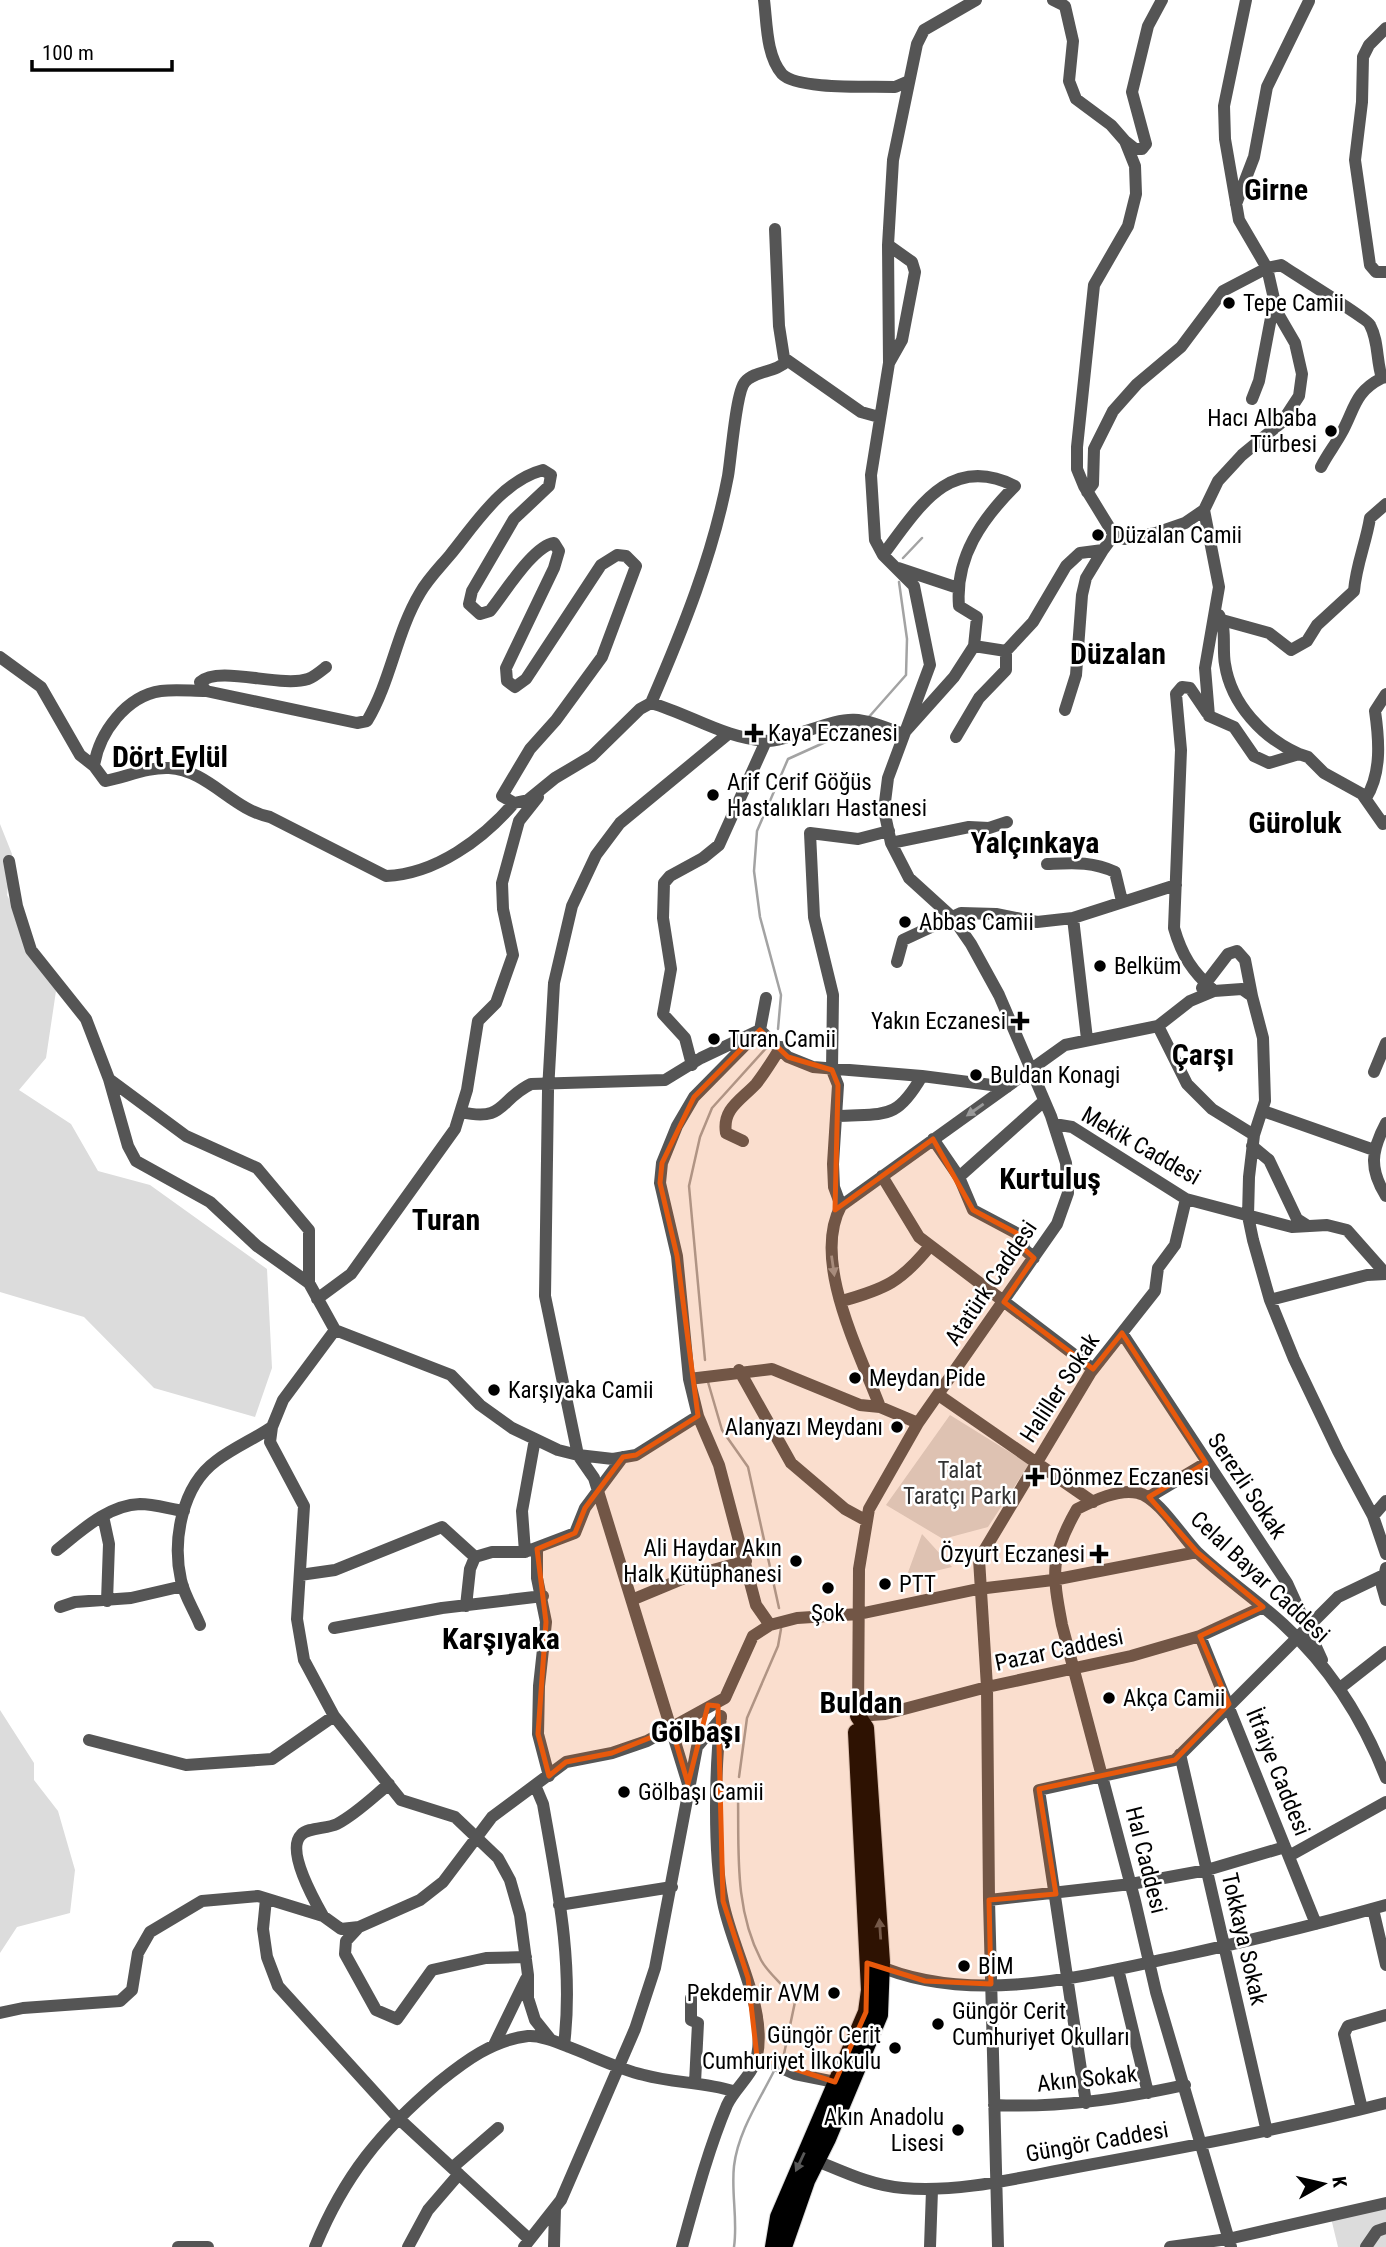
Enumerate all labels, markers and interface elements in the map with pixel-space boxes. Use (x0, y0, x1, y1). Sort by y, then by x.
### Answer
scale bar (32, 28, 172, 72)
text: 100 m (42, 41, 94, 65)
district label: Girne (1244, 172, 1308, 207)
place label: Tepe Camii (1243, 290, 1344, 317)
marker: Tepe Camii (1221, 295, 1237, 311)
place label: Hacı Albaba Türbesi (1207, 405, 1317, 458)
marker: Hacı Albaba Türbesi (1323, 423, 1339, 439)
place label: Düzalan Camii (1112, 522, 1242, 549)
marker: Düzalan Camii (1090, 527, 1106, 543)
district label: Düzalan (1070, 636, 1166, 671)
place label: Kaya Eczanesi (768, 720, 898, 747)
marker: Kaya Eczanesi (746, 725, 762, 741)
district label: Dört Eylül (112, 739, 228, 774)
place label: Arif Cerif Göğüs Hastalıkları Hastanesi (727, 769, 927, 822)
marker: Arif Cerif Göğüs Hastalıkları Hastanesi (705, 787, 721, 803)
district label: Güroluk (1248, 805, 1342, 840)
district label: Yalçınkaya (971, 825, 1100, 860)
place label: Abbas Camii (919, 909, 1034, 936)
marker: Abbas Camii (897, 914, 913, 930)
place label: Belküm (1114, 953, 1181, 980)
marker: Belküm (1092, 958, 1108, 974)
place label: Yakın Eczanesi (871, 1008, 1006, 1035)
marker: Yakın Eczanesi (1012, 1013, 1028, 1029)
place label: Turan Camii (728, 1026, 836, 1053)
marker: Turan Camii (706, 1031, 722, 1047)
district label: Çarşı (1172, 1037, 1234, 1072)
place label: Buldan Konagi (990, 1062, 1120, 1089)
marker: Buldan Konagi (968, 1067, 984, 1083)
street label: Mekik Caddesi (1077, 1101, 1205, 1191)
one-way arrow (966, 1103, 984, 1117)
district label: Kurtuluş (999, 1161, 1101, 1196)
district label: Turan (412, 1202, 480, 1237)
street label: Atatürk Caddesi (939, 1215, 1043, 1351)
one-way arrow (827, 1255, 838, 1277)
street label: Haliller Sokak (1015, 1328, 1106, 1448)
place label: Meydan Pide (869, 1365, 986, 1392)
marker: Meydan Pide (847, 1370, 863, 1386)
place label: Karşıyaka Camii (508, 1377, 654, 1404)
marker: Karşıyaka Camii (486, 1382, 502, 1398)
place label: Alanyazı Meydanı (725, 1414, 883, 1441)
marker: Alanyazı Meydanı (889, 1419, 905, 1435)
street label: Serezli Sokak (1202, 1428, 1292, 1544)
park label: Talat Taratçı Parkı (903, 1457, 1017, 1510)
place label: Dönmez Eczanesi (1049, 1464, 1209, 1491)
marker: Dönmez Eczanesi (1027, 1469, 1043, 1485)
street label: Celal Bayar Caddesi (1185, 1506, 1335, 1648)
place label: Ali Haydar Akın Halk Kütüphanesi (623, 1535, 782, 1588)
place label: Özyurt Eczanesi (940, 1540, 1085, 1568)
marker: Özyurt Eczanesi (1091, 1546, 1107, 1562)
marker: Ali Haydar Akın Halk Kütüphanesi (788, 1553, 804, 1569)
place label: PTT (899, 1571, 936, 1598)
marker: PTT (877, 1576, 893, 1592)
marker: Şok (820, 1580, 836, 1596)
place label: Şok (811, 1600, 846, 1627)
district label: Karşıyaka (442, 1621, 560, 1656)
street label: Pazar Caddesi (992, 1623, 1126, 1677)
district label: Buldan (820, 1685, 902, 1720)
place label: Akça Camii (1123, 1685, 1225, 1712)
marker: Akça Camii (1101, 1690, 1117, 1706)
street label: İtfaiye Caddesi (1240, 1704, 1316, 1840)
district label: Gölbaşı (651, 1714, 741, 1749)
place label: Gölbaşı Camii (638, 1779, 764, 1806)
marker: Gölbaşı Camii (616, 1784, 632, 1800)
street label: Hal Caddesi (1120, 1804, 1172, 1916)
street label: Tokkaya Sokak (1216, 1870, 1272, 2008)
one-way arrow (874, 1918, 885, 1940)
place label: BİM (978, 1953, 1014, 1980)
marker: BİM (956, 1958, 972, 1974)
place label: Pekdemir AVM (687, 1980, 820, 2007)
marker: Pekdemir AVM (826, 1985, 842, 2001)
place label: Güngör Cerit Cumhuriyet Okulları (952, 1998, 1130, 2051)
marker: Güngör Cerit Cumhuriyet Okulları (930, 2016, 946, 2032)
place label: Güngör Cerit Cumhuriyet İlkokulu (702, 2022, 881, 2075)
marker: Güngör Cerit Cumhuriyet İlkokulu (887, 2040, 903, 2056)
street label: Akın Sokak (1036, 2060, 1139, 2098)
place label: Akın Anadolu Lisesi (824, 2104, 944, 2157)
street label: Güngör Caddesi (1024, 2116, 1170, 2168)
marker: Akın Anadolu Lisesi (950, 2122, 966, 2138)
north arrow (1288, 2149, 1358, 2219)
one-way arrow (794, 2151, 805, 2172)
text: K (1327, 2175, 1352, 2189)

